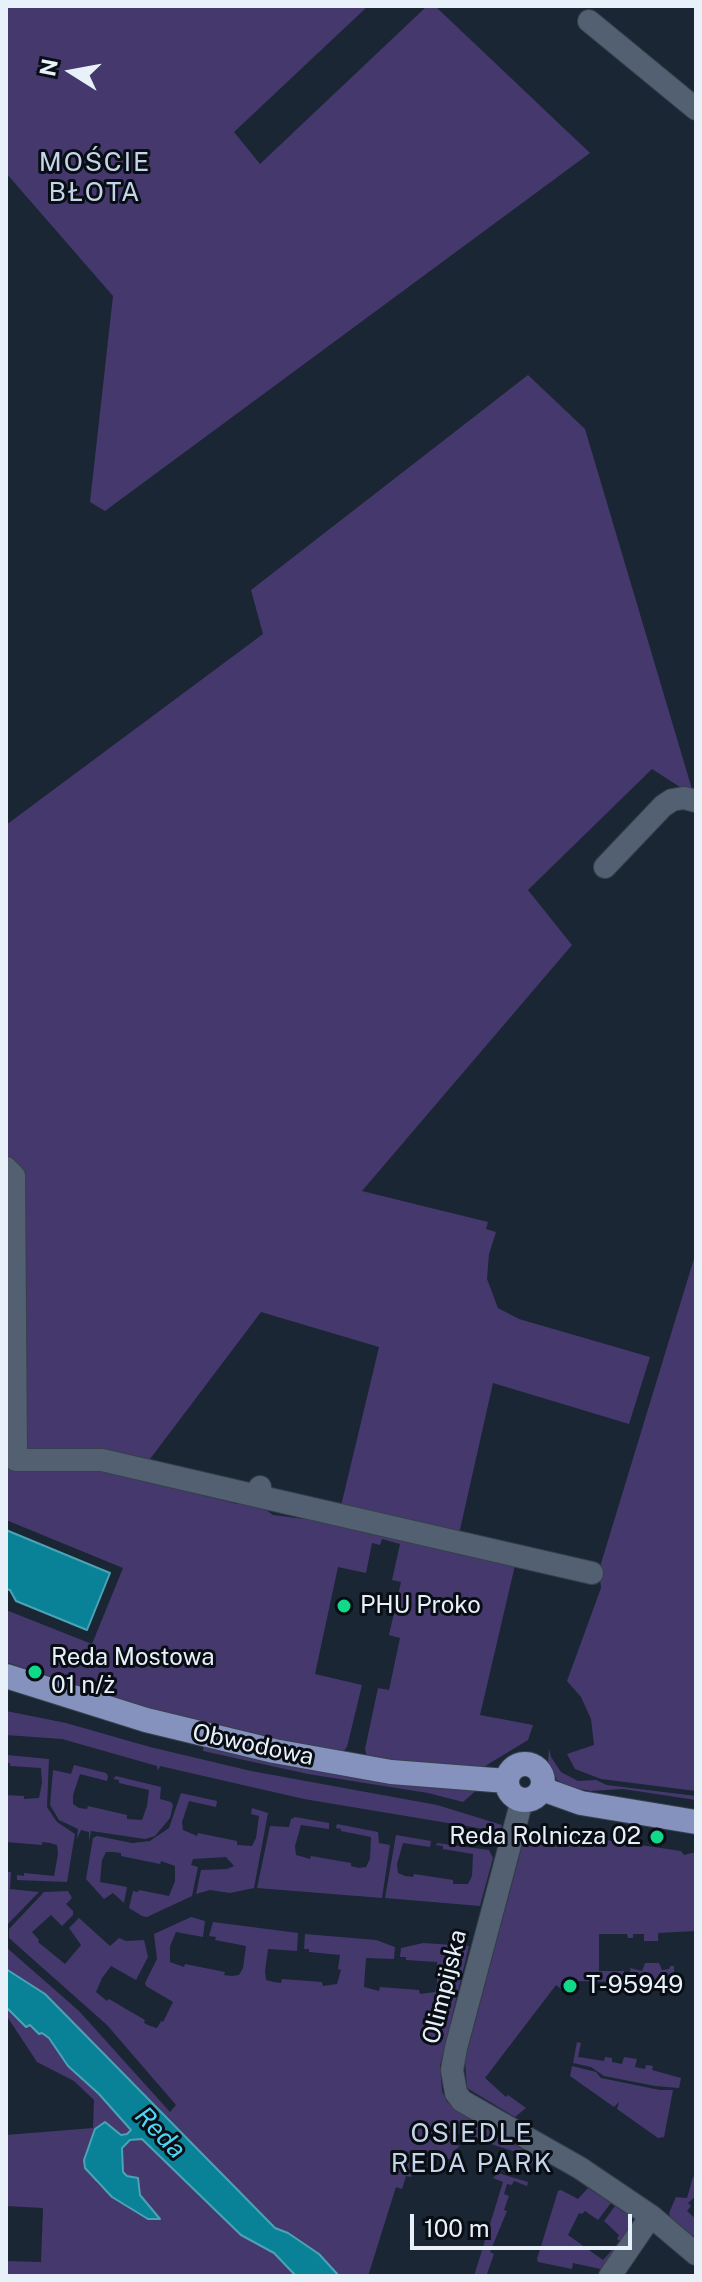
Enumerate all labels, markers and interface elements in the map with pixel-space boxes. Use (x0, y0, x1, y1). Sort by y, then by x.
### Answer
north arrow (32, 32, 112, 112)
text: N (34, 56, 63, 78)
district label: MOŚCIE BŁOTA (39, 147, 151, 208)
place label: PHU Proko (360, 1592, 481, 1620)
marker: PHU Proko (335, 1597, 353, 1615)
place label: Reda Mostowa 01 n/ż (51, 1644, 214, 1700)
marker: Reda Mostowa 01 n/ż (26, 1663, 44, 1681)
street label: Obwodowa (190, 1718, 316, 1772)
place label: Reda Rolnicza 02 (449, 1823, 641, 1851)
marker: Reda Rolnicza 02 (648, 1828, 666, 1846)
street label: Olimpijska (417, 1927, 473, 2047)
place label: T-95949 (586, 1972, 683, 2000)
marker: T-95949 (561, 1977, 579, 1995)
water label: Reda (128, 2101, 192, 2165)
district label: OSIEDLE REDA PARK (391, 2118, 553, 2180)
scale bar (414, 2198, 636, 2248)
text: 100 m (424, 2214, 490, 2242)

